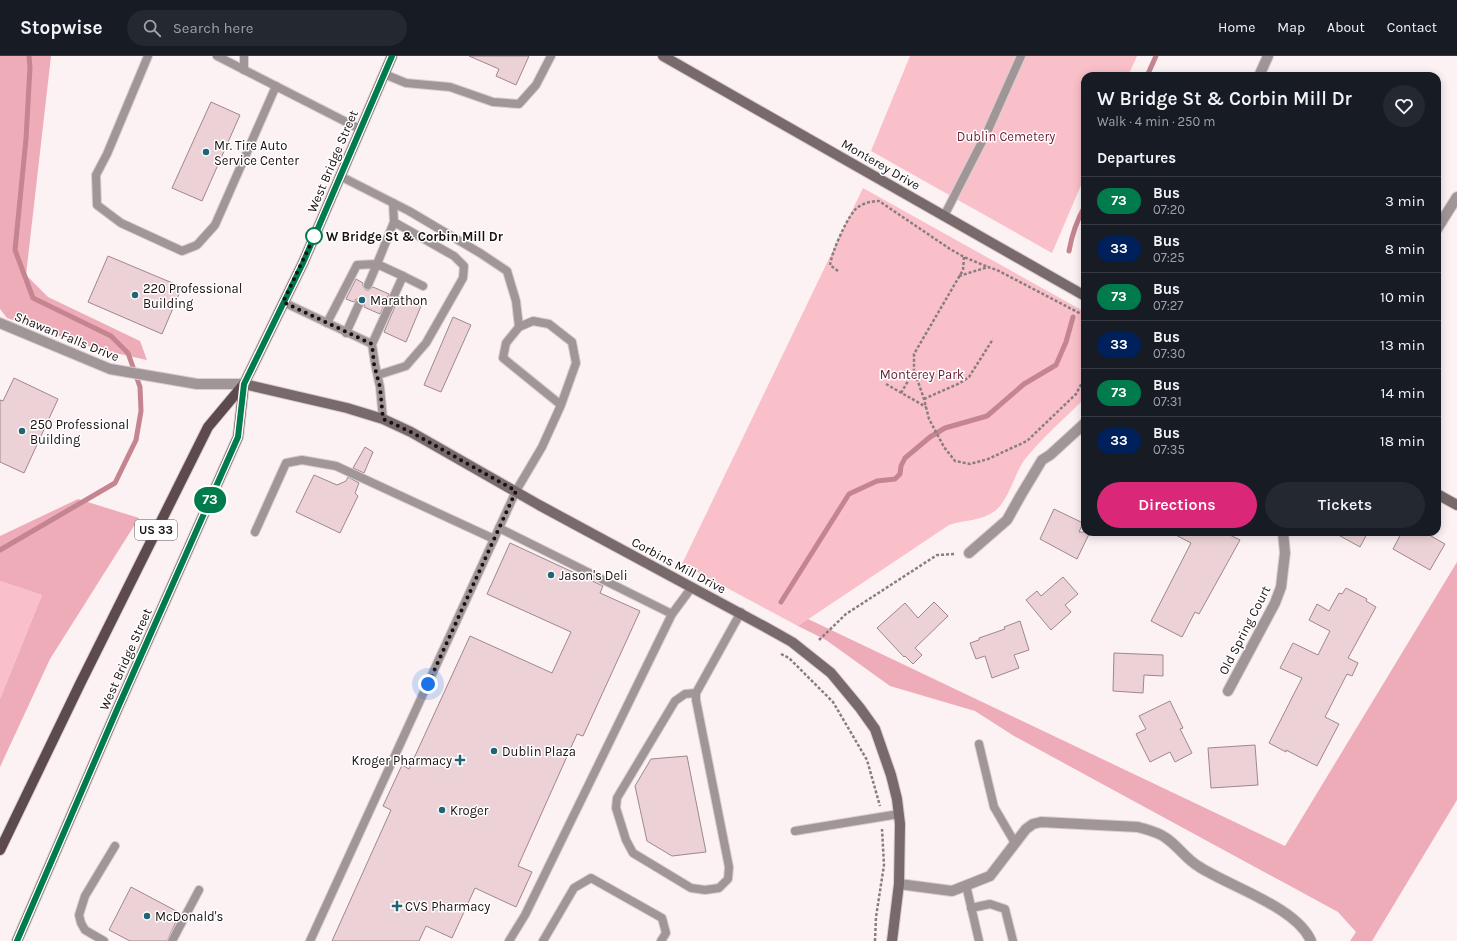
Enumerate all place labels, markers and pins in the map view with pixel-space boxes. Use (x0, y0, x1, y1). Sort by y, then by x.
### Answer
place label: Mr. Tire Auto Service Center (214, 138, 299, 168)
marker: Mr. Tire Auto Service Center (201, 147, 211, 157)
marker: W Bridge St & Corbin Mill Dr (305, 227, 323, 245)
place label: W Bridge St & Corbin Mill Dr (326, 229, 504, 244)
place label: 220 Professional Building (143, 281, 242, 311)
marker: 220 Professional Building (130, 290, 140, 300)
place label: Marathon (370, 293, 428, 308)
marker: Marathon (357, 295, 367, 305)
place label: 250 Professional Building (30, 417, 129, 447)
marker: 250 Professional Building (17, 426, 27, 436)
place label: Jason's Deli (559, 568, 628, 583)
marker: Jason's Deli (546, 570, 556, 580)
place label: Dublin Plaza (502, 744, 576, 759)
marker: Dublin Plaza (489, 746, 499, 756)
place label: Kroger Pharmacy (352, 753, 452, 768)
marker: Kroger Pharmacy (455, 755, 465, 765)
place label: Kroger (450, 803, 489, 818)
marker: Kroger (437, 805, 447, 815)
place label: CVS Pharmacy (405, 899, 490, 914)
marker: CVS Pharmacy (392, 901, 402, 911)
place label: McDonald's (155, 909, 224, 924)
marker: McDonald's (142, 911, 152, 921)

